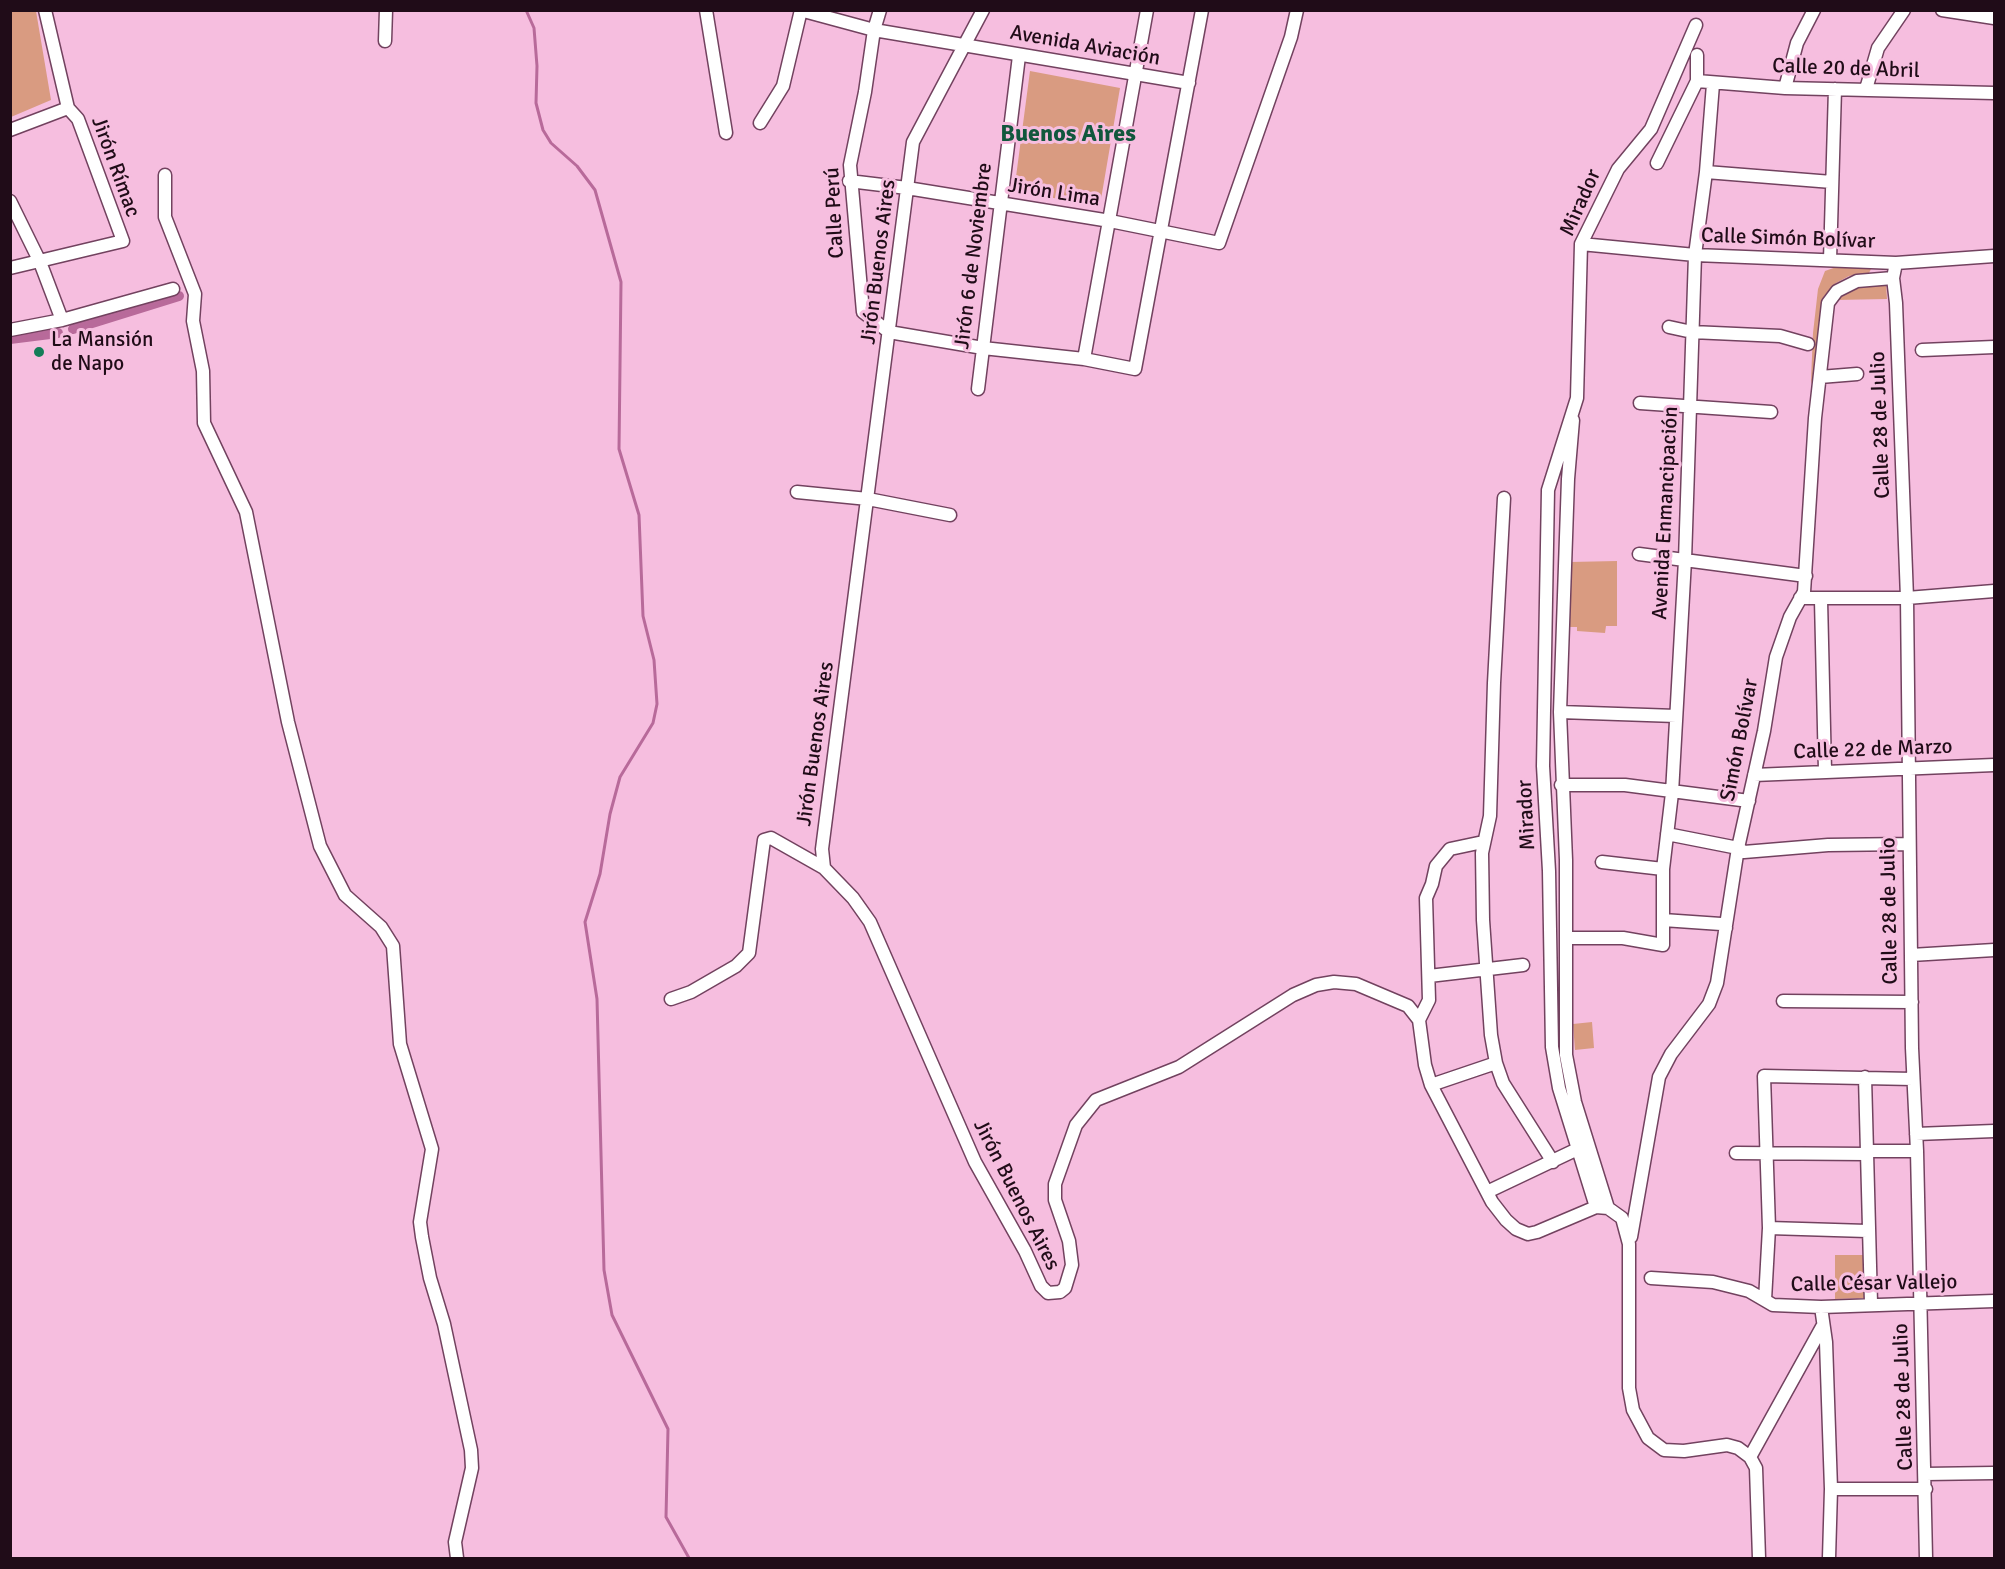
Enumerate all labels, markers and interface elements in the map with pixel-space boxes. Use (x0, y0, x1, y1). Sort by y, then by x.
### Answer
street label: Avenida Aviación (1008, 20, 1162, 72)
street label: Calle 20 de Abril (1772, 54, 1920, 84)
street label: Jirón Rímac (85, 113, 145, 221)
district label: Buenos Aires (1000, 121, 1136, 149)
street label: Jirón 6 de Noviembre (950, 161, 998, 351)
street label: Mirador (1555, 166, 1607, 240)
street label: Calle Perú (820, 167, 850, 259)
street label: Jirón Lima (1006, 173, 1102, 213)
street label: Jirón Buenos Aires (856, 178, 902, 346)
street label: Calle Simón Bolívar (1700, 223, 1876, 255)
place label: La Mansión de Napo (51, 327, 153, 377)
marker: La Mansión de Napo (32, 345, 46, 359)
street label: Calle 28 de Julio (1866, 351, 1896, 499)
street label: Avenida Enmancipación (1648, 406, 1684, 620)
street label: Jirón Buenos Aires (792, 660, 840, 828)
street label: Simón Bolívar (1716, 677, 1764, 803)
street label: Calle 22 de Marzo (1793, 735, 1953, 765)
street label: Mirador (1513, 779, 1541, 851)
street label: Calle 28 de Julio (1876, 837, 1904, 985)
street label: Jirón Buenos Aires (967, 1115, 1065, 1275)
street label: Calle César Vallejo (1791, 1270, 1957, 1298)
street label: Calle 28 de Julio (1889, 1323, 1919, 1471)

